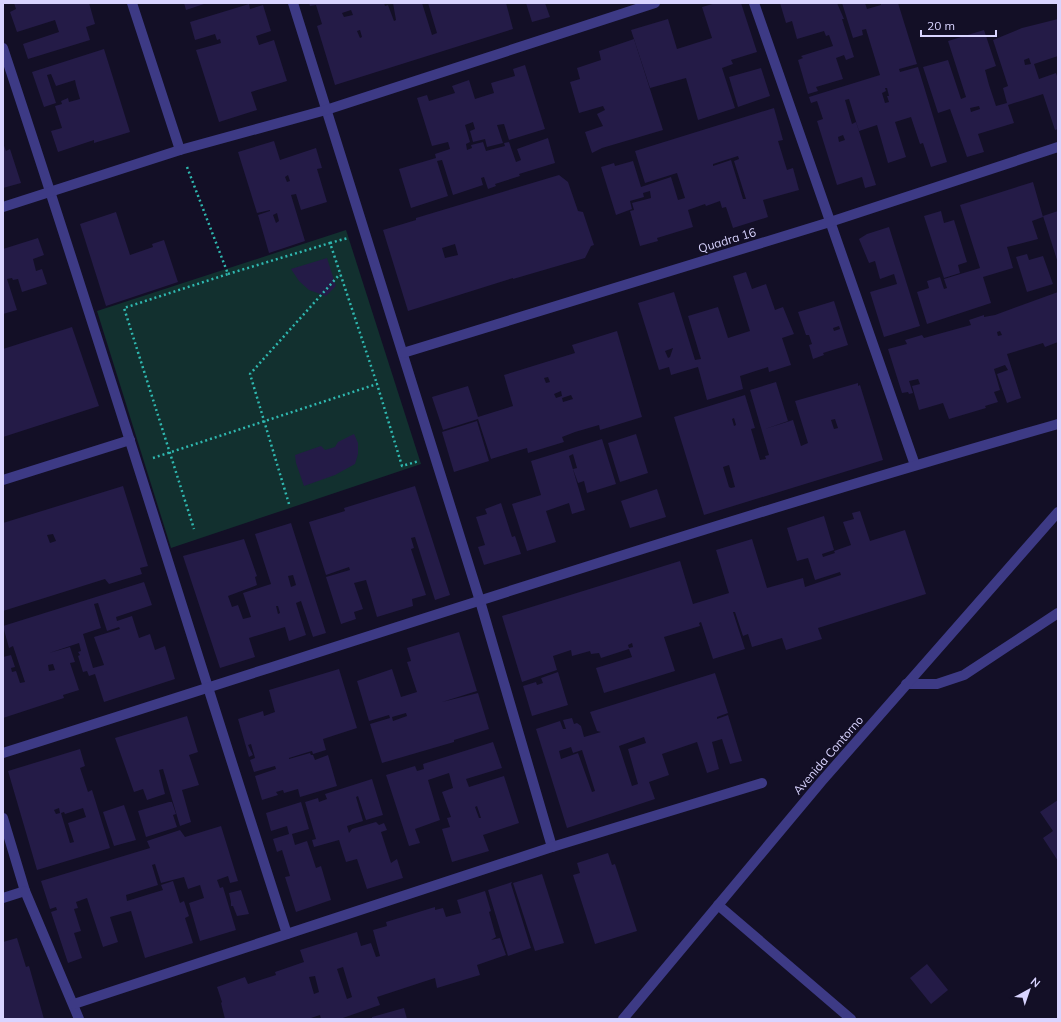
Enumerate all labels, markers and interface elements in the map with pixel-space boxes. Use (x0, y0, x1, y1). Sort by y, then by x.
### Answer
scale bar (921, 12, 996, 38)
text: 20 m (927, 18, 955, 33)
street label: Quadra 16 (696, 224, 758, 256)
street label: Avenida Contorno (790, 712, 866, 798)
north arrow (1009, 970, 1049, 1010)
text: N (1028, 974, 1043, 990)

